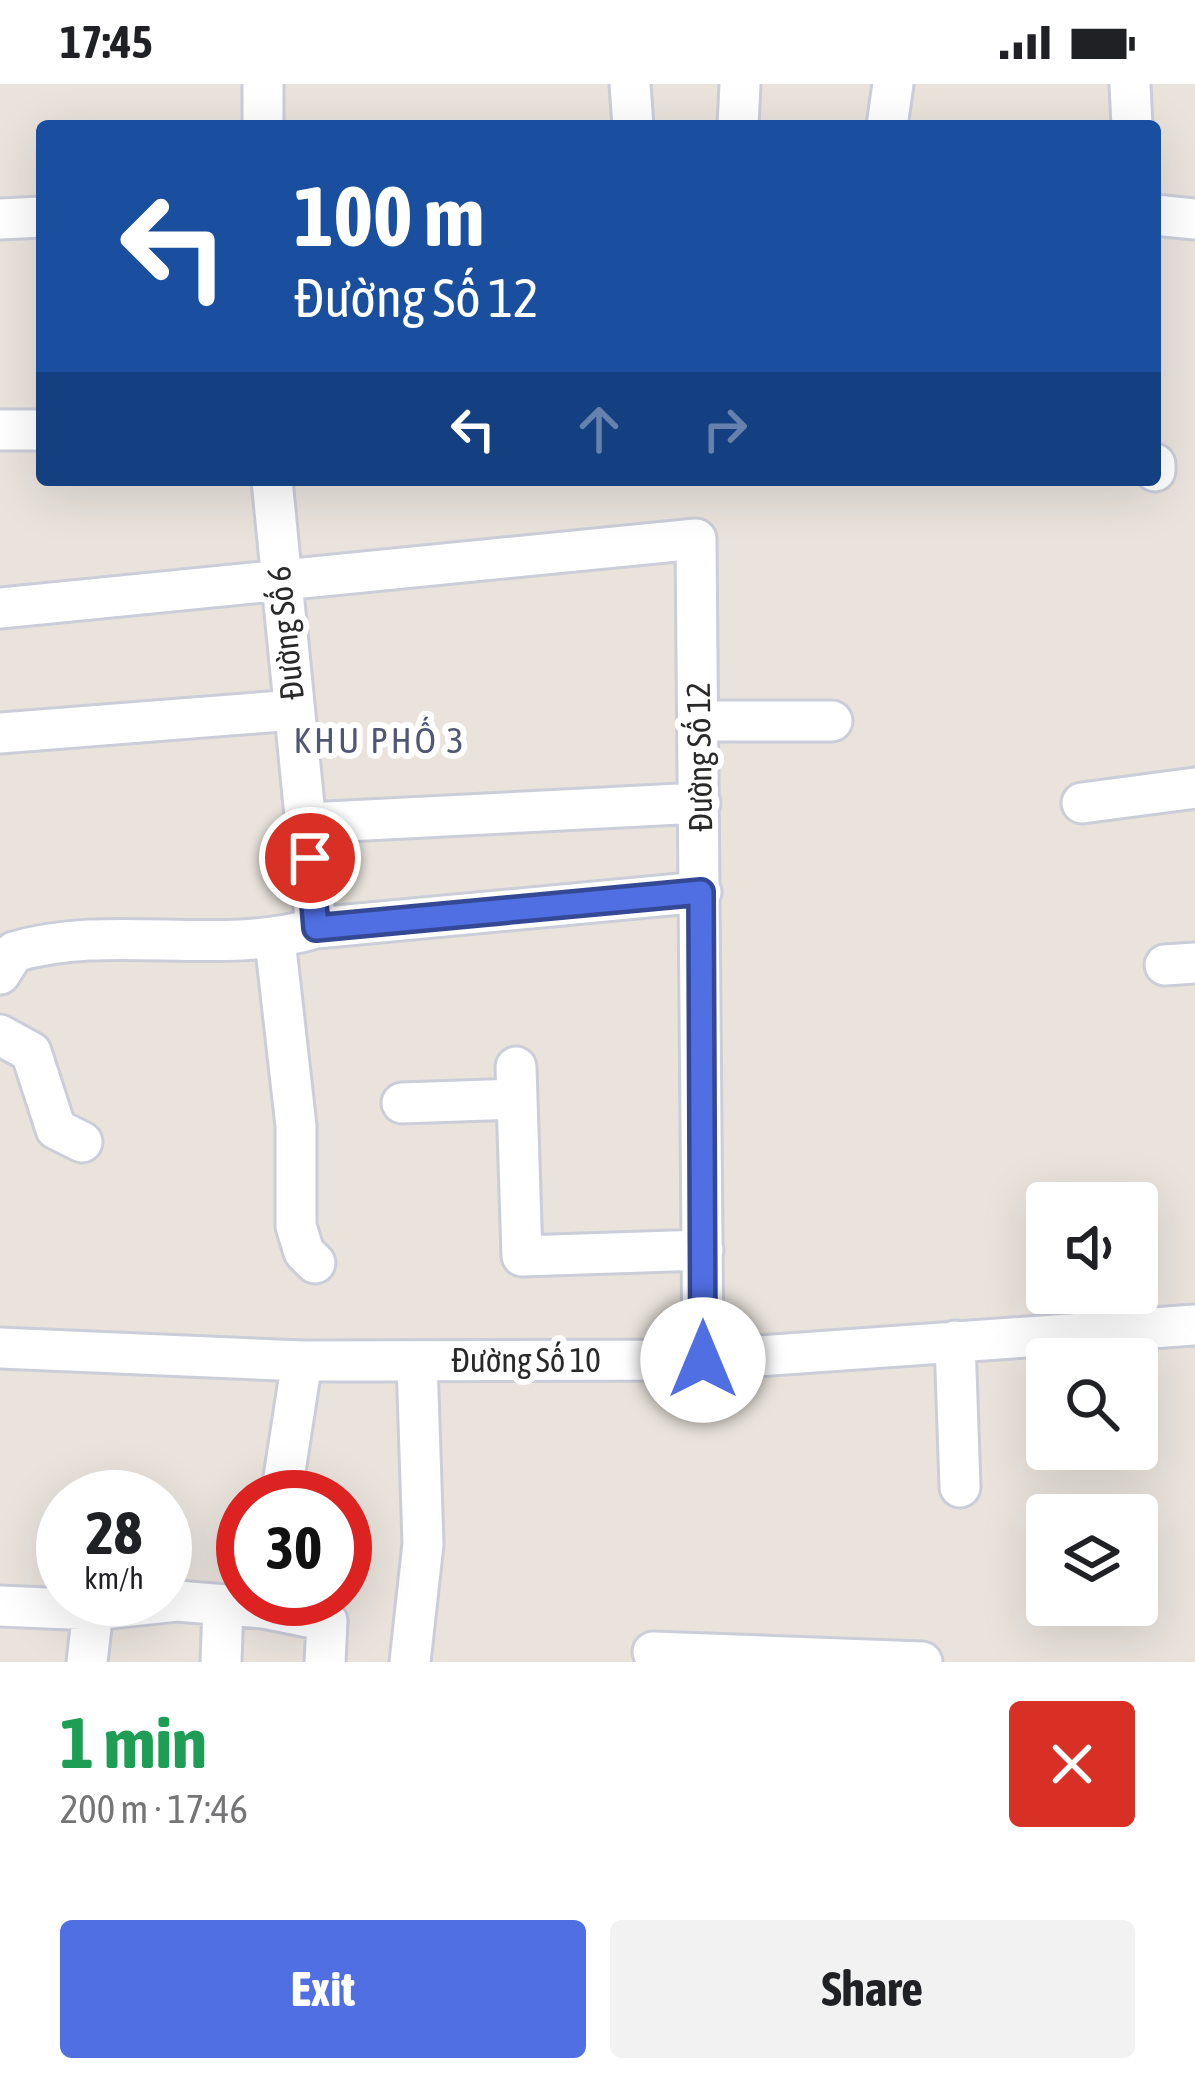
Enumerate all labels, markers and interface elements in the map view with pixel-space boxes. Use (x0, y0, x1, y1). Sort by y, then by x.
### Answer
text: 17:45 (60, 16, 153, 68)
icon: left (96, 168, 252, 324)
text: 100 m (294, 168, 484, 264)
text: Đường Số 12 (294, 267, 539, 328)
icon: left (440, 396, 506, 462)
icon: ahead (566, 396, 632, 462)
icon: right (692, 396, 758, 462)
street label: Đường Số 6 (259, 564, 311, 702)
street label: Đường Số 12 (679, 682, 719, 832)
district label: KHU PHỐ 3 (293, 716, 467, 761)
pin (259, 807, 361, 909)
icon: arrive (277, 825, 343, 891)
map controls (1026, 1182, 1158, 1626)
button: sound (1026, 1182, 1158, 1314)
position arrow (640, 1297, 766, 1423)
button: search (1026, 1338, 1158, 1470)
street label: Đường Số 10 (451, 1341, 601, 1379)
speed limit sign: 30 (216, 1470, 372, 1626)
button: layers (1026, 1494, 1158, 1626)
text: 28 (86, 1498, 142, 1567)
text: km/h (84, 1561, 144, 1595)
text: 1 min (60, 1701, 207, 1783)
button: close (1009, 1701, 1135, 1827)
text: 200 m · 17:46 (60, 1787, 248, 1831)
button: Exit (60, 1920, 586, 2058)
button: Share (610, 1920, 1135, 2058)

